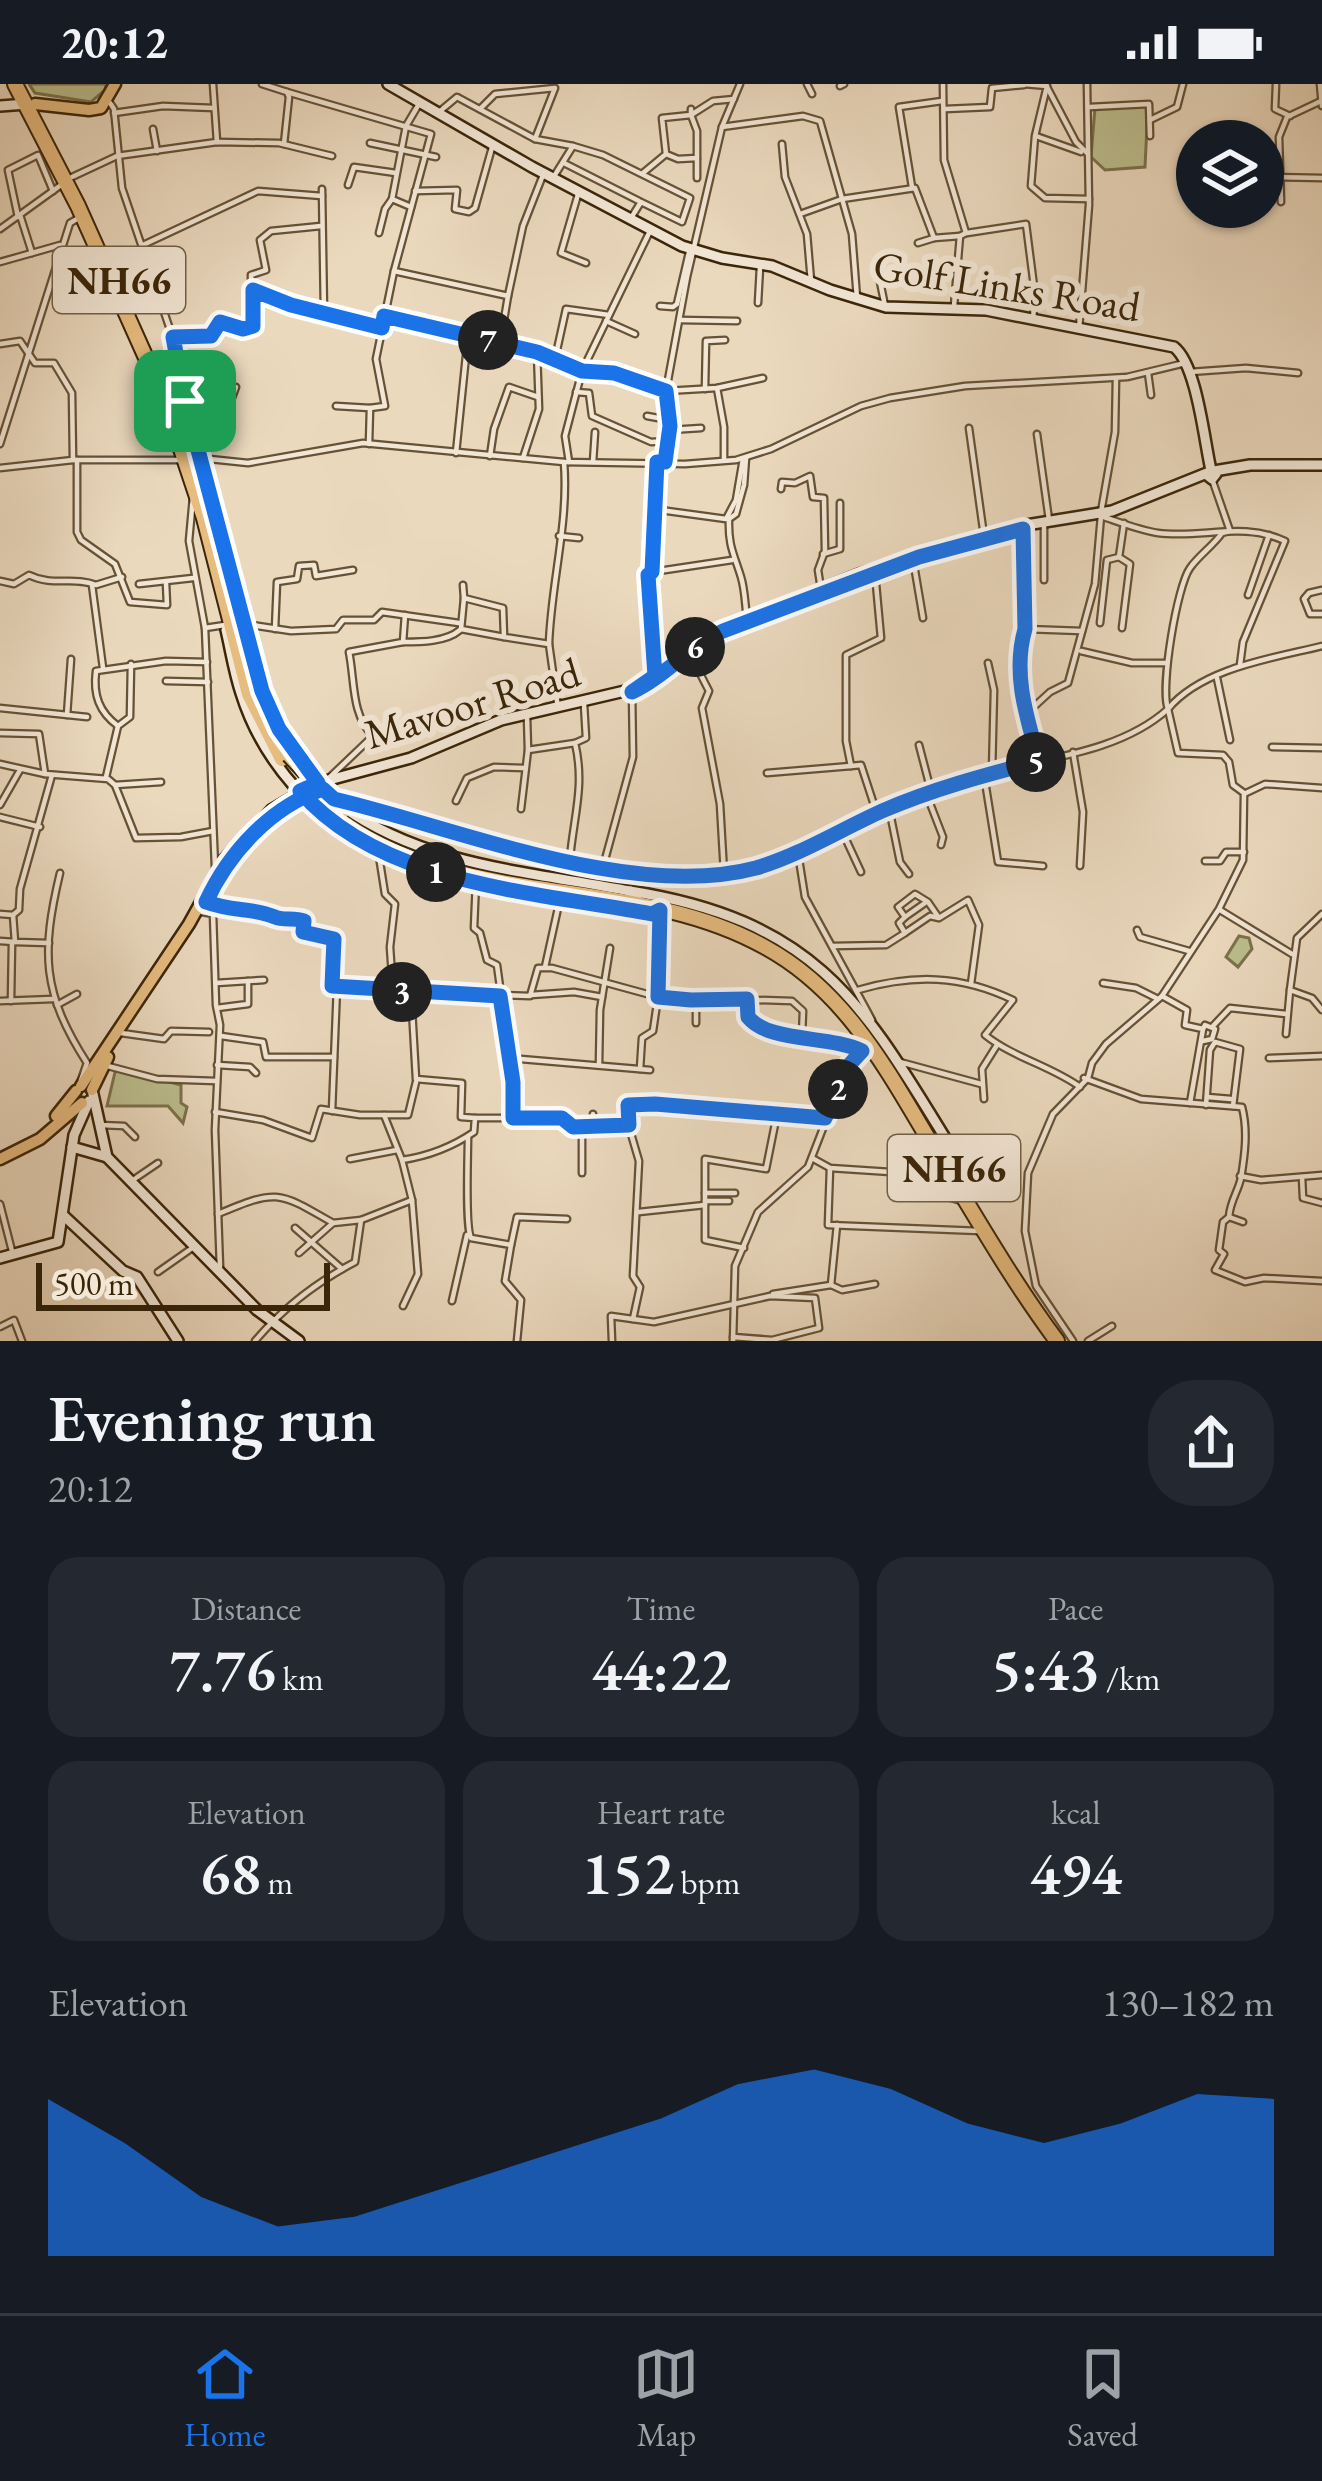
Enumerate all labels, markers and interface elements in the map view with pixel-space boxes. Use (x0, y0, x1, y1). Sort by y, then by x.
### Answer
text: 20:12 (60, 13, 168, 71)
map controls (1176, 120, 1284, 228)
button: layers (1176, 120, 1284, 228)
street label: Golf Links Road (870, 238, 1145, 334)
road number: NH66 (53, 247, 185, 313)
pin: 7 (458, 310, 518, 370)
text: 7 (479, 318, 497, 361)
pin (134, 350, 236, 452)
icon: arrive (152, 368, 218, 434)
pin: 6 (665, 617, 725, 677)
text: 6 (686, 625, 704, 668)
street label: Mavoor Road (358, 644, 587, 762)
pin: 5 (1006, 732, 1066, 792)
text: 5 (1027, 740, 1045, 783)
pin: 1 (406, 842, 466, 902)
text: 1 (427, 850, 445, 893)
pin: 3 (372, 962, 432, 1022)
text: 3 (393, 970, 411, 1013)
pin: 2 (808, 1059, 868, 1119)
text: 2 (829, 1067, 847, 1110)
road number: NH66 (888, 1135, 1020, 1201)
scale bar (36, 1257, 330, 1310)
text: 500 m (54, 1262, 134, 1305)
text: Evening run (48, 1375, 376, 1461)
button: share (1148, 1380, 1274, 1506)
text: 20:12 (48, 1463, 133, 1514)
text: Distance (191, 1587, 301, 1630)
text: Time (627, 1587, 695, 1630)
text: Pace (1048, 1587, 1103, 1630)
text: 7.76 (169, 1630, 276, 1708)
text: 44:22 (591, 1630, 731, 1708)
text: 5:43 (991, 1630, 1100, 1708)
text: km (276, 1657, 324, 1700)
text: /km (1100, 1657, 1160, 1700)
text: Elevation (187, 1791, 306, 1834)
text: Heart rate (597, 1791, 725, 1834)
text: kcal (1051, 1791, 1100, 1834)
text: 68 (199, 1834, 261, 1912)
text: 152 (582, 1834, 674, 1912)
text: 494 (1029, 1834, 1122, 1912)
text: m (261, 1861, 293, 1904)
text: bpm (674, 1861, 740, 1904)
text: Elevation (48, 1977, 188, 2028)
text: 130–182 m (1102, 1977, 1274, 2028)
tab: Home (184, 2341, 266, 2456)
tab: Map (633, 2341, 699, 2456)
tab: Saved (1067, 2341, 1138, 2456)

